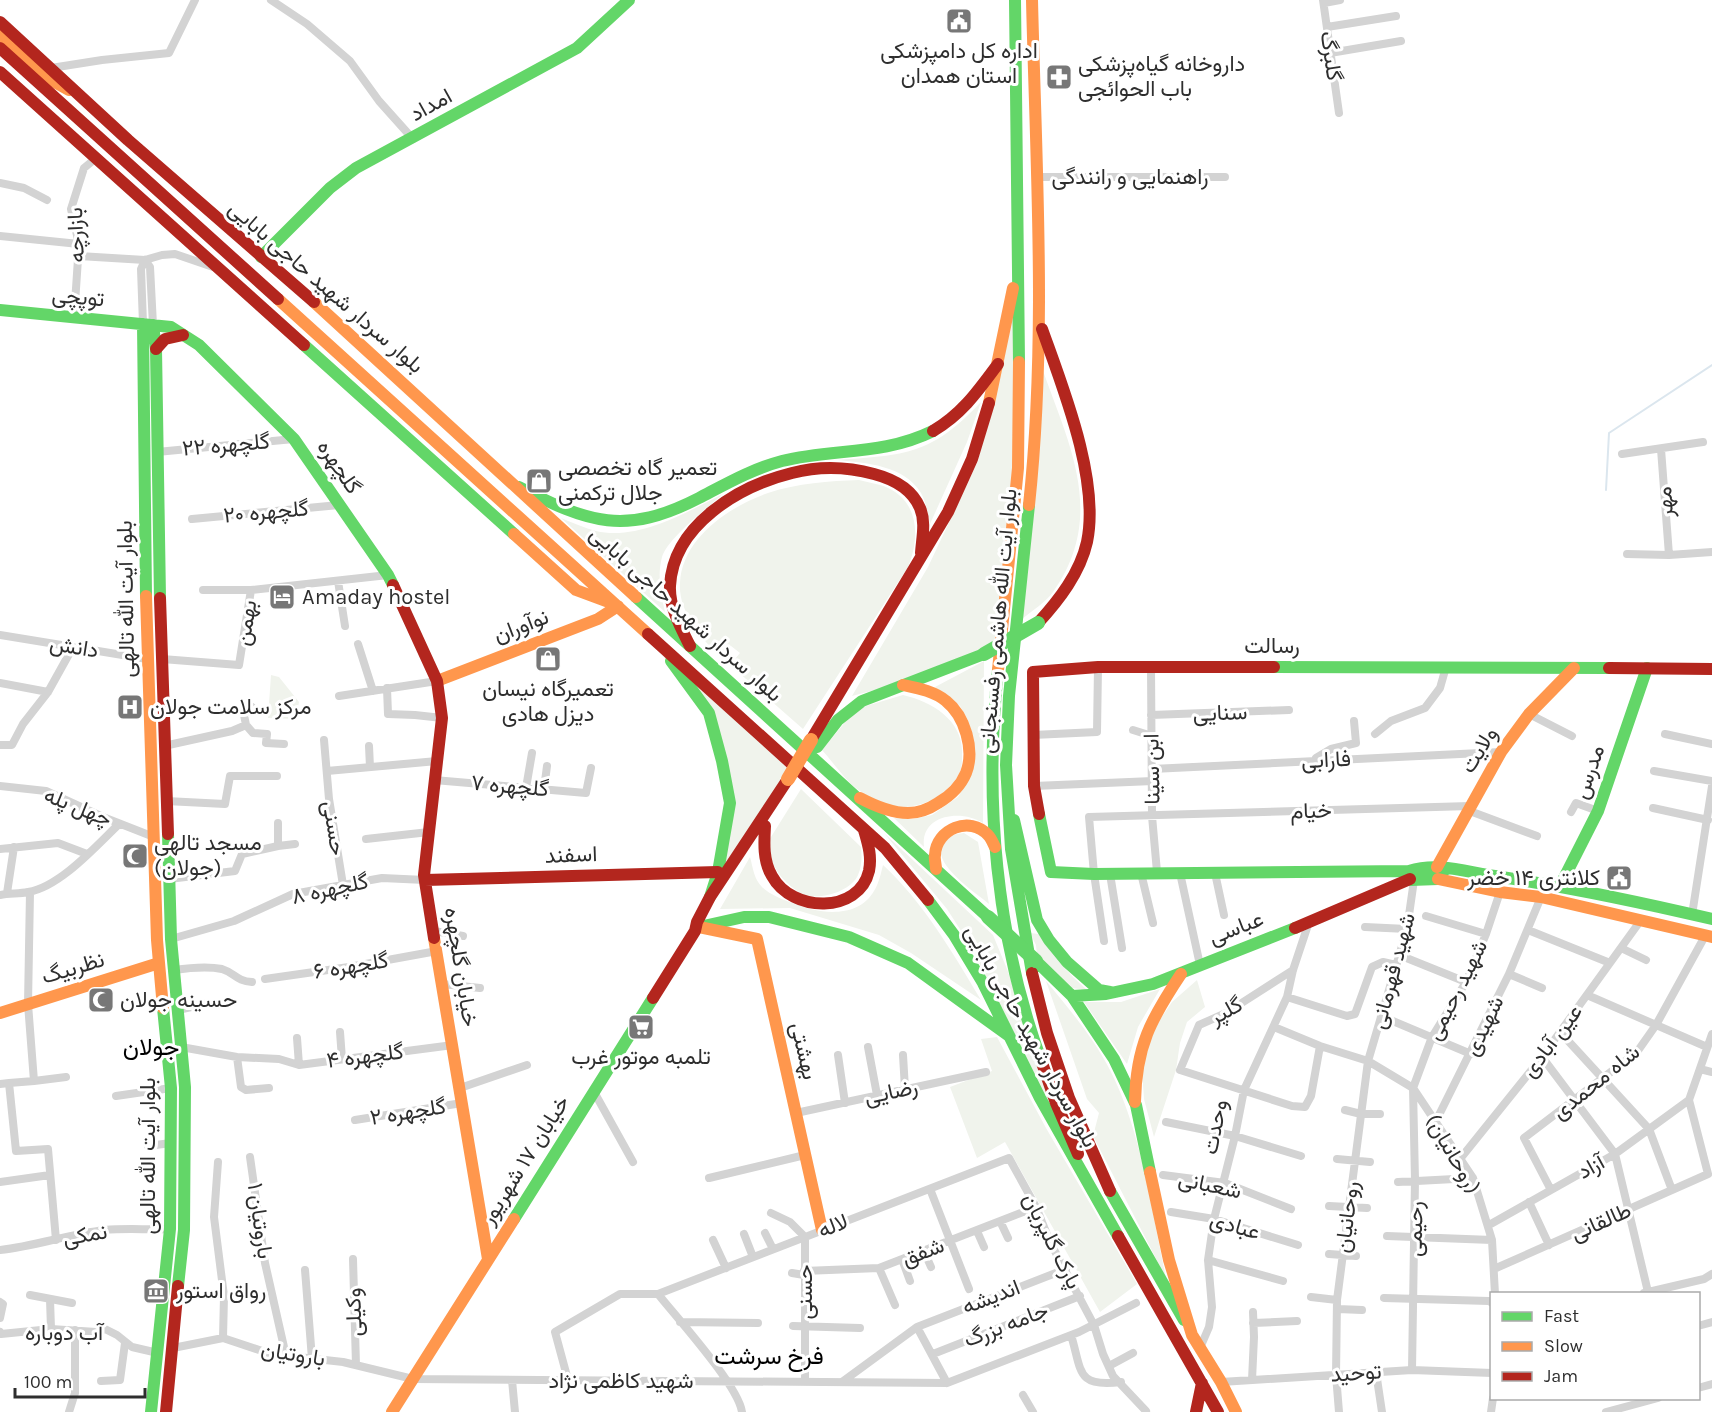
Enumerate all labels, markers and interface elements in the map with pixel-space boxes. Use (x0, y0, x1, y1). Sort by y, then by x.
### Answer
public building icon: اداره کل دامپزشکی استان همدان (944, 6, 974, 36)
street label: گلبرگ (1315, 29, 1347, 83)
place label: اداره کل دامپزشکی استان همدان (880, 38, 1038, 89)
place label: داروخانه گیاه‌پزشکی باب الحوائجی (1078, 51, 1245, 102)
pharmacy icon: داروخانه گیاه‌پزشکی باب الحوائجی (1044, 62, 1074, 92)
street label: امداد (405, 83, 457, 127)
street label: راهنمایی و رانندگی (1052, 164, 1208, 190)
street label: بلوار سردار شهید حاجی بابایی (223, 195, 429, 379)
street label: بازارچه (62, 207, 91, 263)
street label: توپچی (51, 282, 106, 313)
street label: گلچهره ۲۲ (181, 428, 271, 463)
street label: گلچهره (311, 435, 367, 500)
place label: تعمیر گاه تخصصی جلال ترکمنی (558, 455, 718, 506)
shop icon: تعمیر گاه تخصصی جلال ترکمنی (524, 466, 554, 496)
street label: مهر (1651, 486, 1679, 519)
street label: بلوار آیت الله هاشمی رفسنجانی (972, 487, 1023, 755)
street label: گلچهره ۲۰ (222, 495, 310, 530)
street label: بلوار آیت الله تالهی (111, 520, 140, 678)
street label: بلوار سردار شهید حاجی بابایی (584, 521, 788, 707)
hotel icon: Amaday hostel (267, 582, 297, 612)
place label: Amaday hostel (302, 584, 451, 610)
street label: بهمن (230, 598, 262, 648)
street label: نوآوران (490, 604, 552, 648)
street label: دانش (48, 630, 100, 664)
street label: رسالت (1244, 633, 1300, 659)
shop icon: تعمیرگاه نیسان دیزل هادی (533, 644, 563, 674)
place label: تعمیرگاه نیسان دیزل هادی (482, 676, 614, 727)
hospital icon: مرکز سلامت جولان (115, 692, 145, 722)
place label: مرکز سلامت جولان (150, 694, 312, 720)
street label: سنایی (1192, 699, 1248, 727)
street label: ولایت (1455, 722, 1503, 778)
street label: ابن سینا (1138, 733, 1166, 805)
street label: مدرس (1568, 742, 1610, 802)
street label: فارابی (1300, 746, 1352, 774)
street label: گلچهره ۷ (470, 770, 550, 803)
street label: چهل پله (40, 782, 116, 833)
street label: خیام (1290, 797, 1332, 826)
street label: حسنی (317, 799, 351, 857)
place label: مسجد تالهی (جولان) (154, 830, 262, 881)
mosque icon: مسجد تالهی (جولان) (120, 841, 150, 871)
street label: اسفند (544, 841, 598, 869)
public building icon: کلانتری ۱۴ خضر (1604, 863, 1634, 893)
place label: کلانتری ۱۴ خضر (1466, 865, 1600, 891)
street label: گلچهره ۸ (289, 868, 371, 911)
street label: خیابان گلچهره (438, 905, 483, 1029)
street label: عباسی (1205, 906, 1267, 950)
street label: شهید قهرمانی (1365, 910, 1421, 1032)
street label: بلوار سردار شهید حاجی بابایی (959, 920, 1103, 1152)
street label: شهید رحیمی (1421, 936, 1493, 1044)
street label: نظربیگ (38, 946, 108, 990)
street label: گلچهره ۶ (312, 947, 391, 986)
mosque icon: حسینه جولان (86, 985, 116, 1015)
place label: حسینه جولان (120, 987, 237, 1013)
street label: گلپر (1204, 991, 1248, 1032)
street label: شهیدی (1458, 992, 1510, 1060)
street label: عین آبادی (1516, 999, 1588, 1083)
supermarket icon: تلمبه موتور غرب (626, 1012, 656, 1042)
street label: بهشتی (785, 1020, 823, 1082)
district label: جولان (123, 1033, 179, 1062)
street label: گلچهره ۴ (325, 1038, 405, 1075)
street label: شاه محمدی (1547, 1039, 1645, 1125)
place label: تلمبه موتور غرب (571, 1044, 711, 1070)
street label: رضایی (862, 1074, 920, 1110)
street label: بلوار آیت الله تالهی (134, 1077, 161, 1235)
street label: خیابان ۱۷ شهریور (474, 1091, 575, 1230)
street label: گلچهره ۲ (368, 1093, 448, 1132)
street label: وحدت (1197, 1097, 1233, 1157)
street label: (روحانیان) (1420, 1109, 1486, 1199)
street label: آزاد (1573, 1148, 1611, 1185)
street label: شعبانی (1176, 1166, 1244, 1204)
street label: روحانیان (1330, 1179, 1364, 1255)
street label: ۱ باروتیان (242, 1181, 278, 1261)
street label: پارک گلپریان (1016, 1189, 1087, 1294)
street label: طالقانی (1567, 1197, 1635, 1247)
street label: رحیمی (1402, 1201, 1428, 1257)
street label: عبادی (1207, 1206, 1263, 1246)
street label: لاله (814, 1208, 852, 1244)
street label: نمکی (61, 1218, 109, 1252)
street label: شفق (898, 1232, 948, 1272)
street label: حسنی (792, 1265, 818, 1320)
street label: اندیشه (958, 1274, 1024, 1320)
museum icon: رواق استور (141, 1276, 171, 1306)
place label: رواق استور (175, 1278, 266, 1304)
street label: وکیلی (340, 1287, 368, 1337)
legend (1490, 1292, 1700, 1400)
street label: جامه بزرگ (960, 1297, 1052, 1353)
text: Fast (1544, 1305, 1579, 1327)
street label: آب دوباره (25, 1320, 105, 1346)
text: Slow (1544, 1335, 1583, 1357)
street label: باروتیان (259, 1336, 327, 1372)
district label: فرخ سرشت (714, 1342, 824, 1372)
street label: توحید (1330, 1358, 1383, 1388)
scale bar (15, 1361, 146, 1399)
text: Jam (1544, 1365, 1578, 1387)
street label: شهید کاظمی نژاد (548, 1368, 694, 1394)
text: 100 m (24, 1371, 72, 1393)

